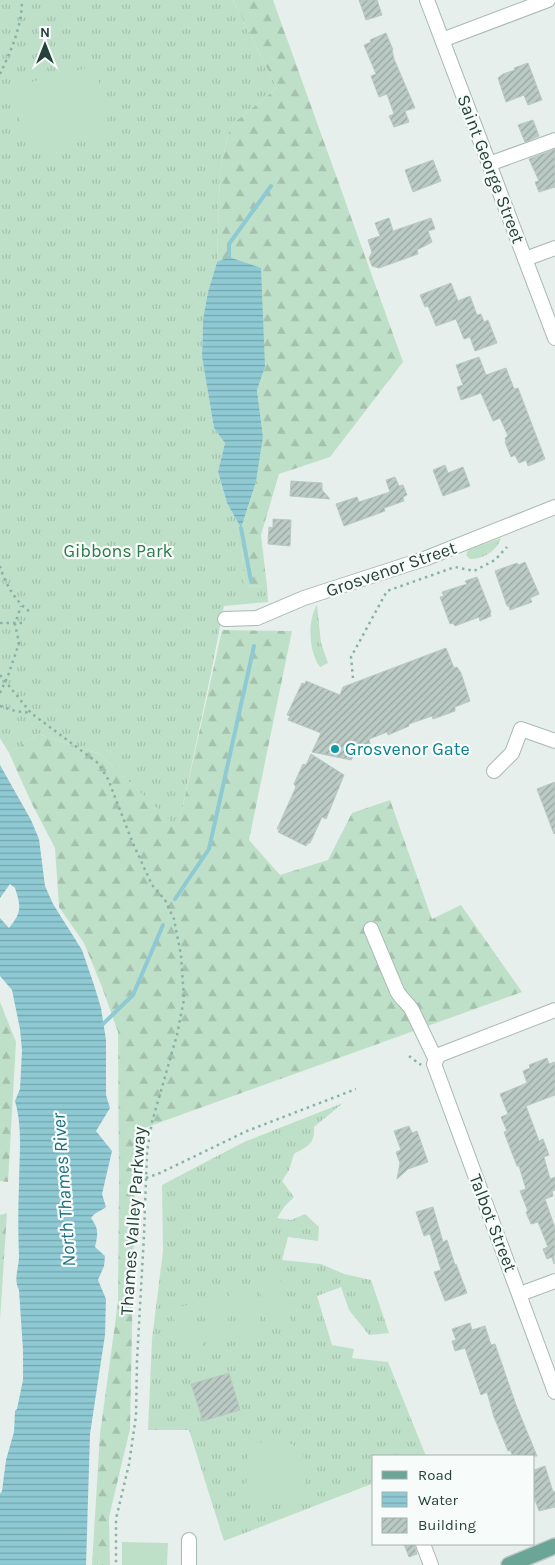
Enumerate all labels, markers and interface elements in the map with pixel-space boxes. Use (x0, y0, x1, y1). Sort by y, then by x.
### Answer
north arrow (20, 20, 70, 70)
text: N (40, 24, 50, 41)
street label: Saint George Street (452, 91, 530, 247)
street label: Grosvenor Street (323, 536, 459, 602)
park label: Gibbons Park (63, 540, 173, 562)
place label: Grosvenor Gate (345, 738, 470, 760)
marker: Grosvenor Gate (329, 743, 341, 755)
water label: North Thames River (48, 1111, 80, 1268)
street label: Thames Valley Parkway (115, 1125, 151, 1316)
street label: Talbot Street (464, 1171, 522, 1275)
legend (372, 1455, 535, 1545)
text: Road (418, 1466, 453, 1484)
text: Water (418, 1491, 459, 1509)
text: Building (418, 1516, 476, 1534)

